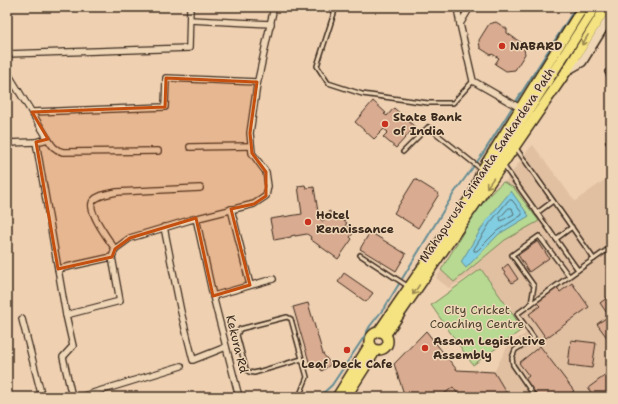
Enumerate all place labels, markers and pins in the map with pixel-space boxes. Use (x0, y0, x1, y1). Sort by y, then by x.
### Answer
place label: NABARD (510, 38, 563, 54)
marker: NABARD (497, 41, 507, 51)
place label: State Bank of India (393, 109, 462, 139)
marker: State Bank of India (380, 119, 390, 129)
place label: Hotel Renaissance (316, 207, 394, 237)
marker: Hotel Renaissance (303, 217, 313, 227)
place label: Assam Legislative Assembly (433, 333, 545, 363)
marker: Assam Legislative Assembly (420, 343, 430, 353)
marker: Leaf Deck Cafe (342, 345, 352, 355)
place label: Leaf Deck Cafe (301, 356, 393, 372)

